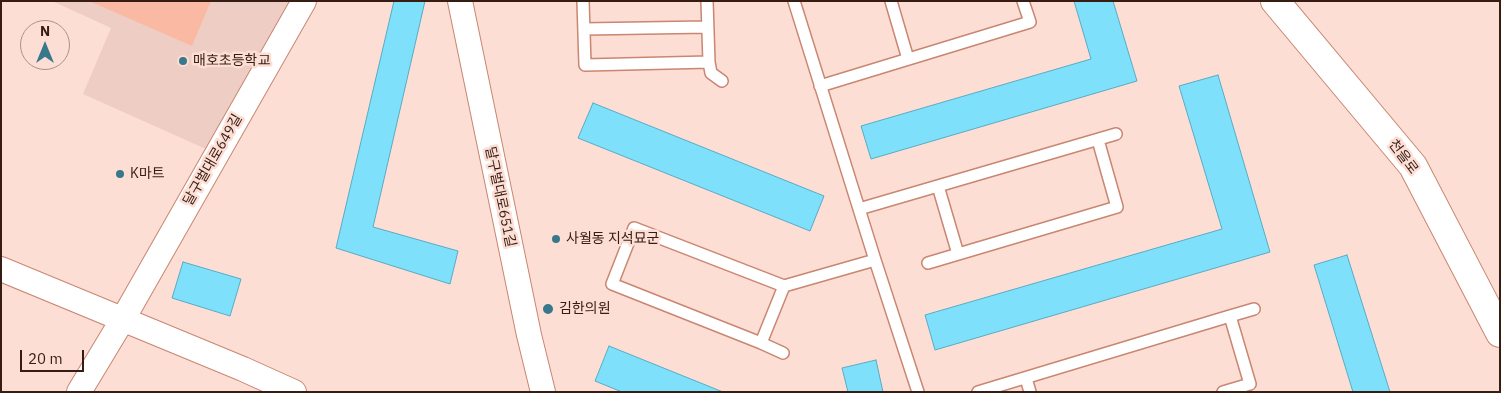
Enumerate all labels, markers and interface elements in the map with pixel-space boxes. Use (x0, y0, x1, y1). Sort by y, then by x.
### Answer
north arrow (20, 20, 70, 70)
text: N (40, 22, 50, 40)
place label: 매호초등학교 (193, 53, 270, 69)
marker: 매호초등학교 (177, 55, 189, 67)
street label: 달구벌대로649길 (180, 111, 246, 209)
street label: 천을로 (1385, 137, 1421, 177)
street label: 달구벌대로651길 (481, 145, 519, 249)
place label: K마트 (130, 166, 165, 182)
marker: K마트 (114, 168, 126, 180)
place label: 사월동 지석묘군 (566, 231, 659, 247)
marker: 사월동 지석묘군 (550, 233, 562, 245)
place label: 김한의원 (559, 301, 611, 317)
marker: 김한의원 (541, 302, 555, 316)
scale bar (22, 340, 86, 372)
text: 20 m (28, 349, 63, 368)

